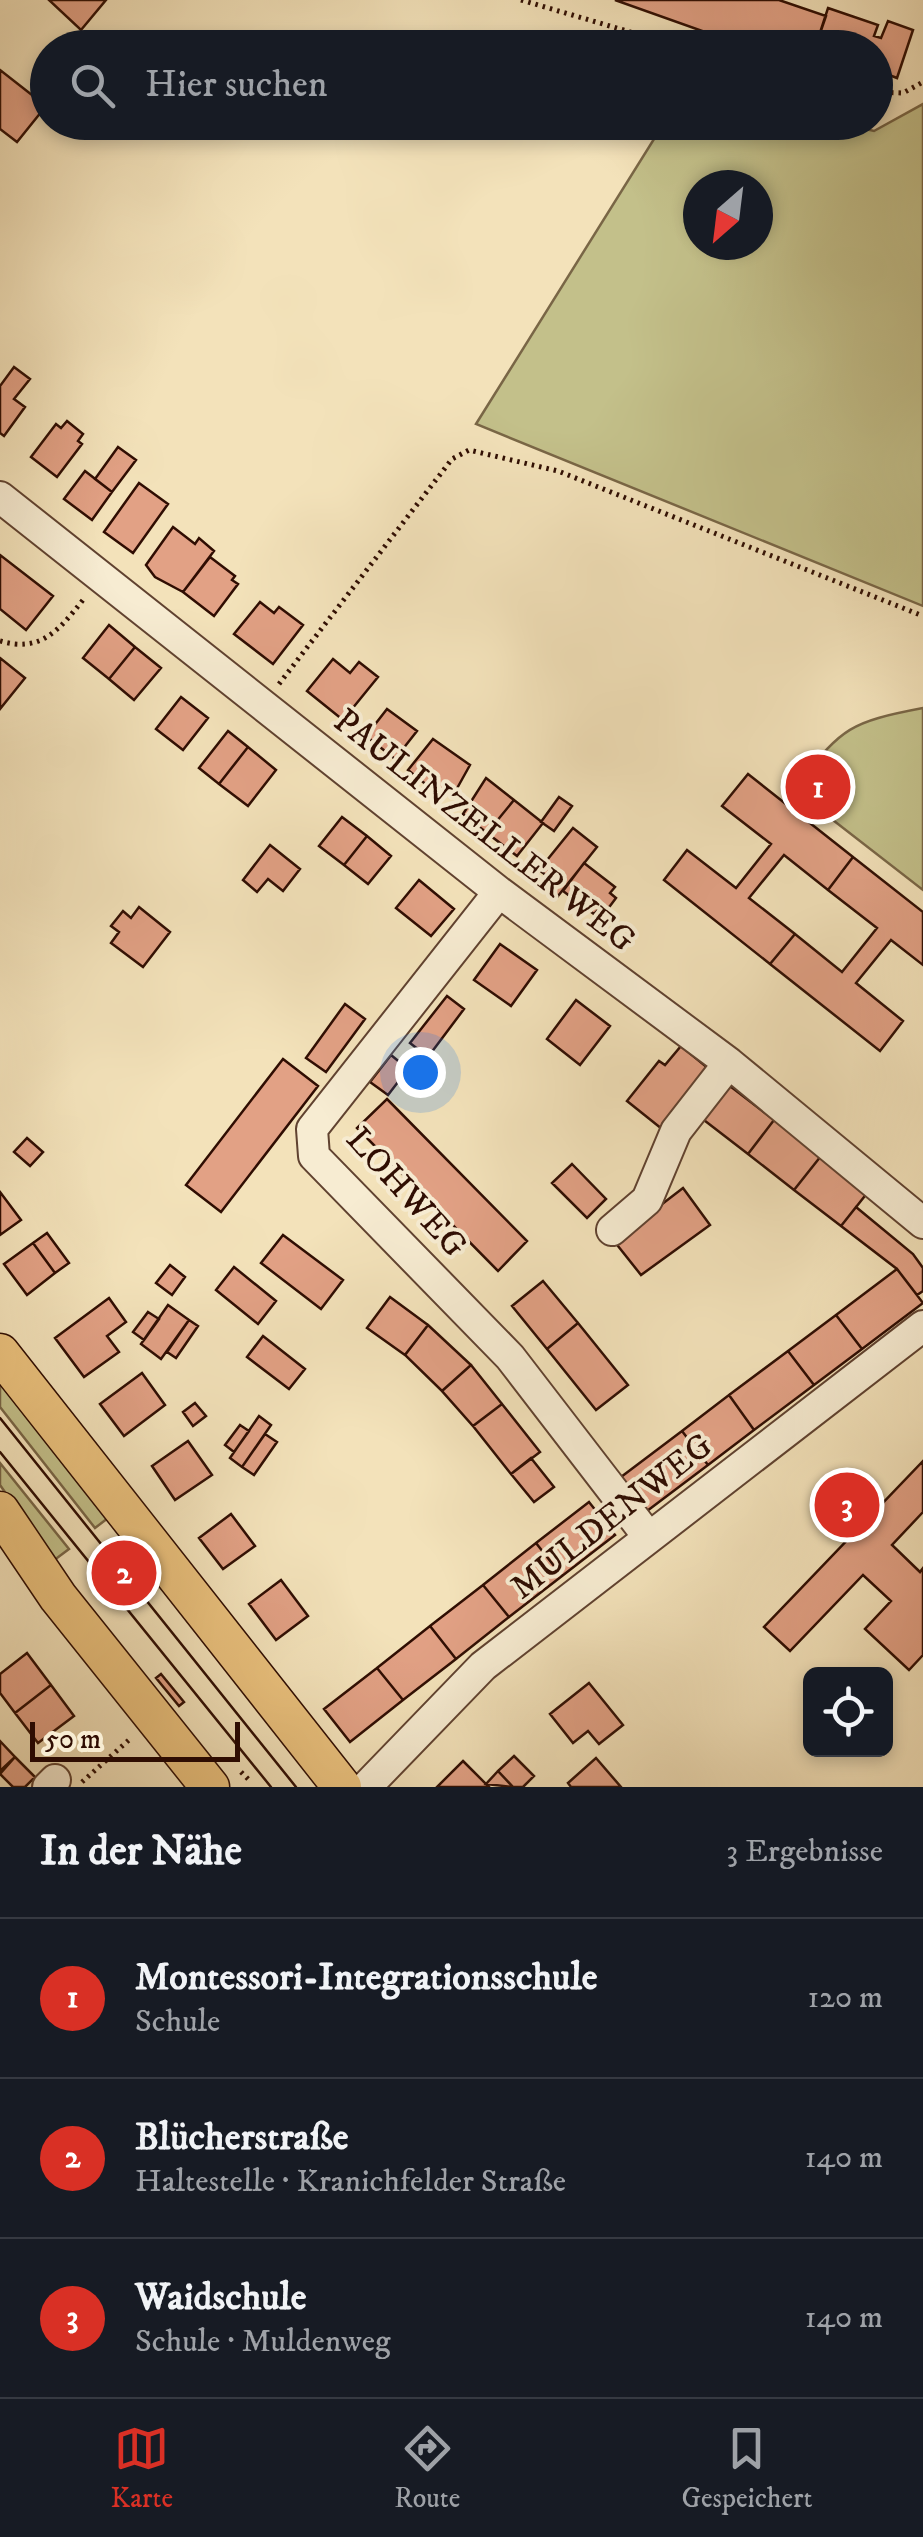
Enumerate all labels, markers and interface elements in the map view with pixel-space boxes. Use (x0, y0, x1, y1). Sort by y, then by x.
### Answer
search box (30, 30, 893, 140)
icon: search (65, 58, 120, 113)
text: Hier suchen (145, 61, 328, 109)
north arrow (683, 170, 773, 260)
street label: PAULINZELLER WEG (324, 699, 644, 963)
pin: 1 (786, 750, 850, 824)
your location (395, 1047, 446, 1098)
street label: LOHWEG (336, 1119, 476, 1267)
street label: MULDENWEG (502, 1424, 722, 1610)
pin: 3 (814, 1468, 880, 1542)
pin: 2 (92, 1536, 156, 1610)
map controls (803, 1667, 893, 1757)
button: locate (803, 1667, 893, 1757)
scale bar (30, 1717, 240, 1762)
text: 50 m (45, 1722, 101, 1757)
text: In der Nähe (40, 1826, 242, 1878)
text: 3 Ergebnisse (726, 1832, 883, 1872)
text: Montessori-Integrationsschule (135, 1954, 597, 2002)
text: 1 (67, 1978, 78, 2018)
text: 120 m (807, 1978, 883, 2018)
text: Schule (135, 2002, 220, 2042)
text: Blücherstraße (135, 2114, 348, 2162)
text: 2 (65, 2138, 80, 2178)
text: 140 m (805, 2138, 883, 2178)
text: Haltestelle · Kranichfelder Straße (135, 2162, 566, 2202)
text: Waidschule (135, 2274, 307, 2322)
text: 3 (67, 2298, 78, 2338)
text: 140 m (805, 2298, 883, 2338)
text: Schule · Muldenweg (135, 2322, 391, 2362)
tab: Karte (111, 2421, 173, 2516)
tab: Route (394, 2421, 460, 2516)
tab: Gespeichert (681, 2421, 812, 2516)

